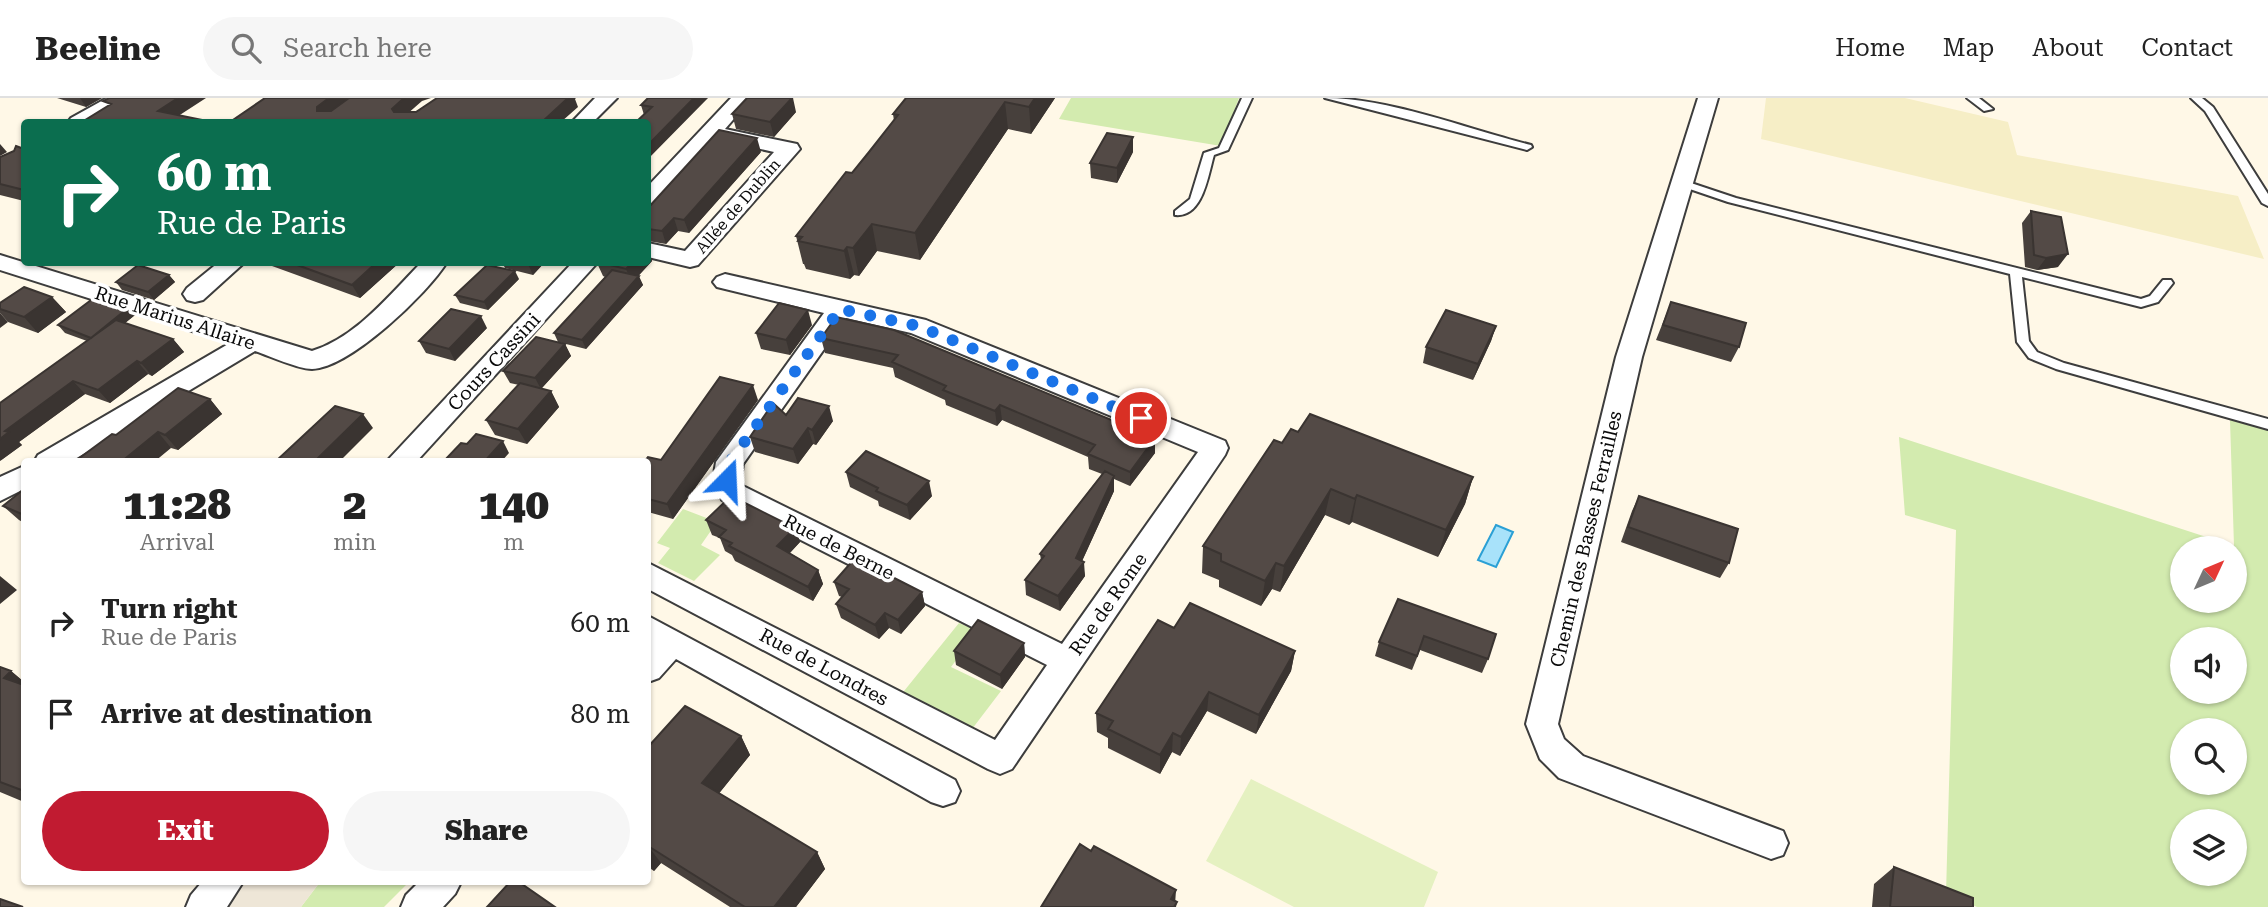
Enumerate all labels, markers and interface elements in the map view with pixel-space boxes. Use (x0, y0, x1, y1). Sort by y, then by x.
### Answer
search box (203, 17, 693, 80)
text: Beeline (35, 29, 161, 68)
icon: search (227, 29, 265, 67)
text: Search here (283, 33, 432, 63)
text: Home (1835, 34, 1905, 62)
text: Map (1943, 34, 1994, 62)
text: About (2032, 34, 2103, 62)
text: Contact (2141, 34, 2233, 62)
text: 60 m (157, 145, 272, 202)
icon: right (42, 147, 133, 238)
street label: Allée de Dublin (692, 155, 784, 257)
text: Rue de Paris (157, 204, 346, 242)
street label: Rue Marius Allaire (92, 281, 258, 355)
street label: Cours Cassini (443, 308, 545, 416)
pin (1111, 388, 1171, 448)
icon: arrive (1122, 399, 1160, 437)
street label: Chemin des Basses Ferrailles (1545, 409, 1627, 669)
position arrow (690, 443, 764, 517)
text: 11:28 (123, 480, 231, 529)
text: 2 (343, 480, 367, 529)
text: 140 (478, 480, 549, 529)
street label: Rue de Berne (780, 509, 898, 585)
text: Arrival (140, 529, 214, 556)
text: min (333, 529, 376, 556)
text: m (503, 529, 524, 556)
north arrow (2170, 536, 2247, 612)
map controls (2170, 536, 2247, 886)
street label: Rue de Rome (1064, 548, 1152, 660)
text: Turn right (101, 594, 237, 624)
icon: right (42, 604, 80, 642)
text: 60 m (571, 608, 630, 638)
street label: Rue de Londres (756, 623, 892, 711)
text: Rue de Paris (101, 624, 237, 651)
button: sound (2170, 627, 2247, 704)
icon: arrive (42, 695, 80, 733)
text: Arrive at destination (101, 699, 372, 729)
text: 80 m (571, 699, 630, 729)
button: search (2170, 718, 2247, 795)
button: Exit (42, 791, 329, 871)
button: Share (343, 791, 630, 871)
button: layers (2170, 809, 2247, 886)

